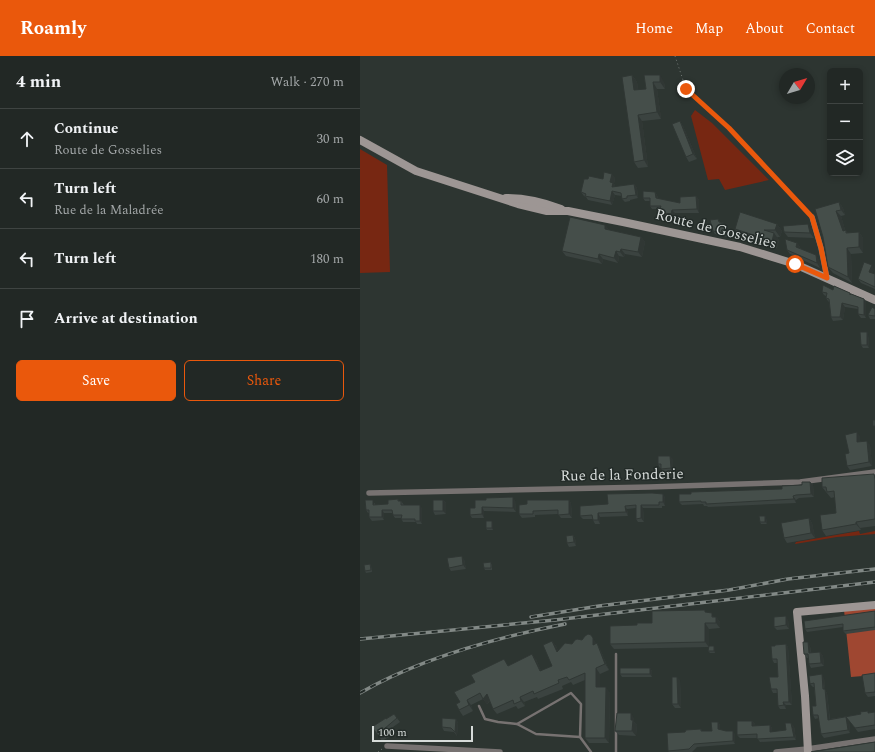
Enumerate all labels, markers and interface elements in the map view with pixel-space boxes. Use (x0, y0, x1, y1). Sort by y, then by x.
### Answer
text: Roamly (20, 14, 86, 43)
text: Home (635, 18, 673, 39)
text: Map (695, 18, 723, 39)
text: About (745, 18, 784, 39)
text: Contact (806, 18, 855, 39)
north arrow (779, 68, 815, 104)
map controls (827, 68, 863, 176)
button: + (827, 68, 863, 104)
text: 4 min (16, 69, 61, 95)
text: Walk · 270 m (270, 72, 344, 92)
route end (677, 80, 695, 98)
button: − (827, 104, 863, 140)
text: Continue (54, 117, 119, 140)
icon: ahead (16, 128, 38, 150)
text: 30 m (317, 129, 344, 149)
text: Route de Gosselies (54, 140, 162, 160)
button: layers (827, 140, 863, 176)
text: Turn left (54, 177, 116, 200)
icon: left (16, 188, 38, 210)
text: 60 m (317, 189, 344, 209)
text: Rue de la Maladrée (54, 200, 164, 220)
street label: Route de Gosselies (653, 203, 779, 255)
text: Turn left (54, 247, 116, 270)
icon: left (16, 248, 38, 270)
text: 180 m (310, 249, 344, 269)
route start (786, 255, 804, 273)
text: Arrive at destination (54, 307, 198, 330)
icon: arrive (16, 308, 38, 330)
button: Save (16, 360, 176, 401)
button: Share (184, 360, 344, 401)
street label: Rue de la Fonderie (560, 462, 684, 488)
scale bar (372, 724, 473, 743)
text: 100 m (378, 724, 407, 741)

